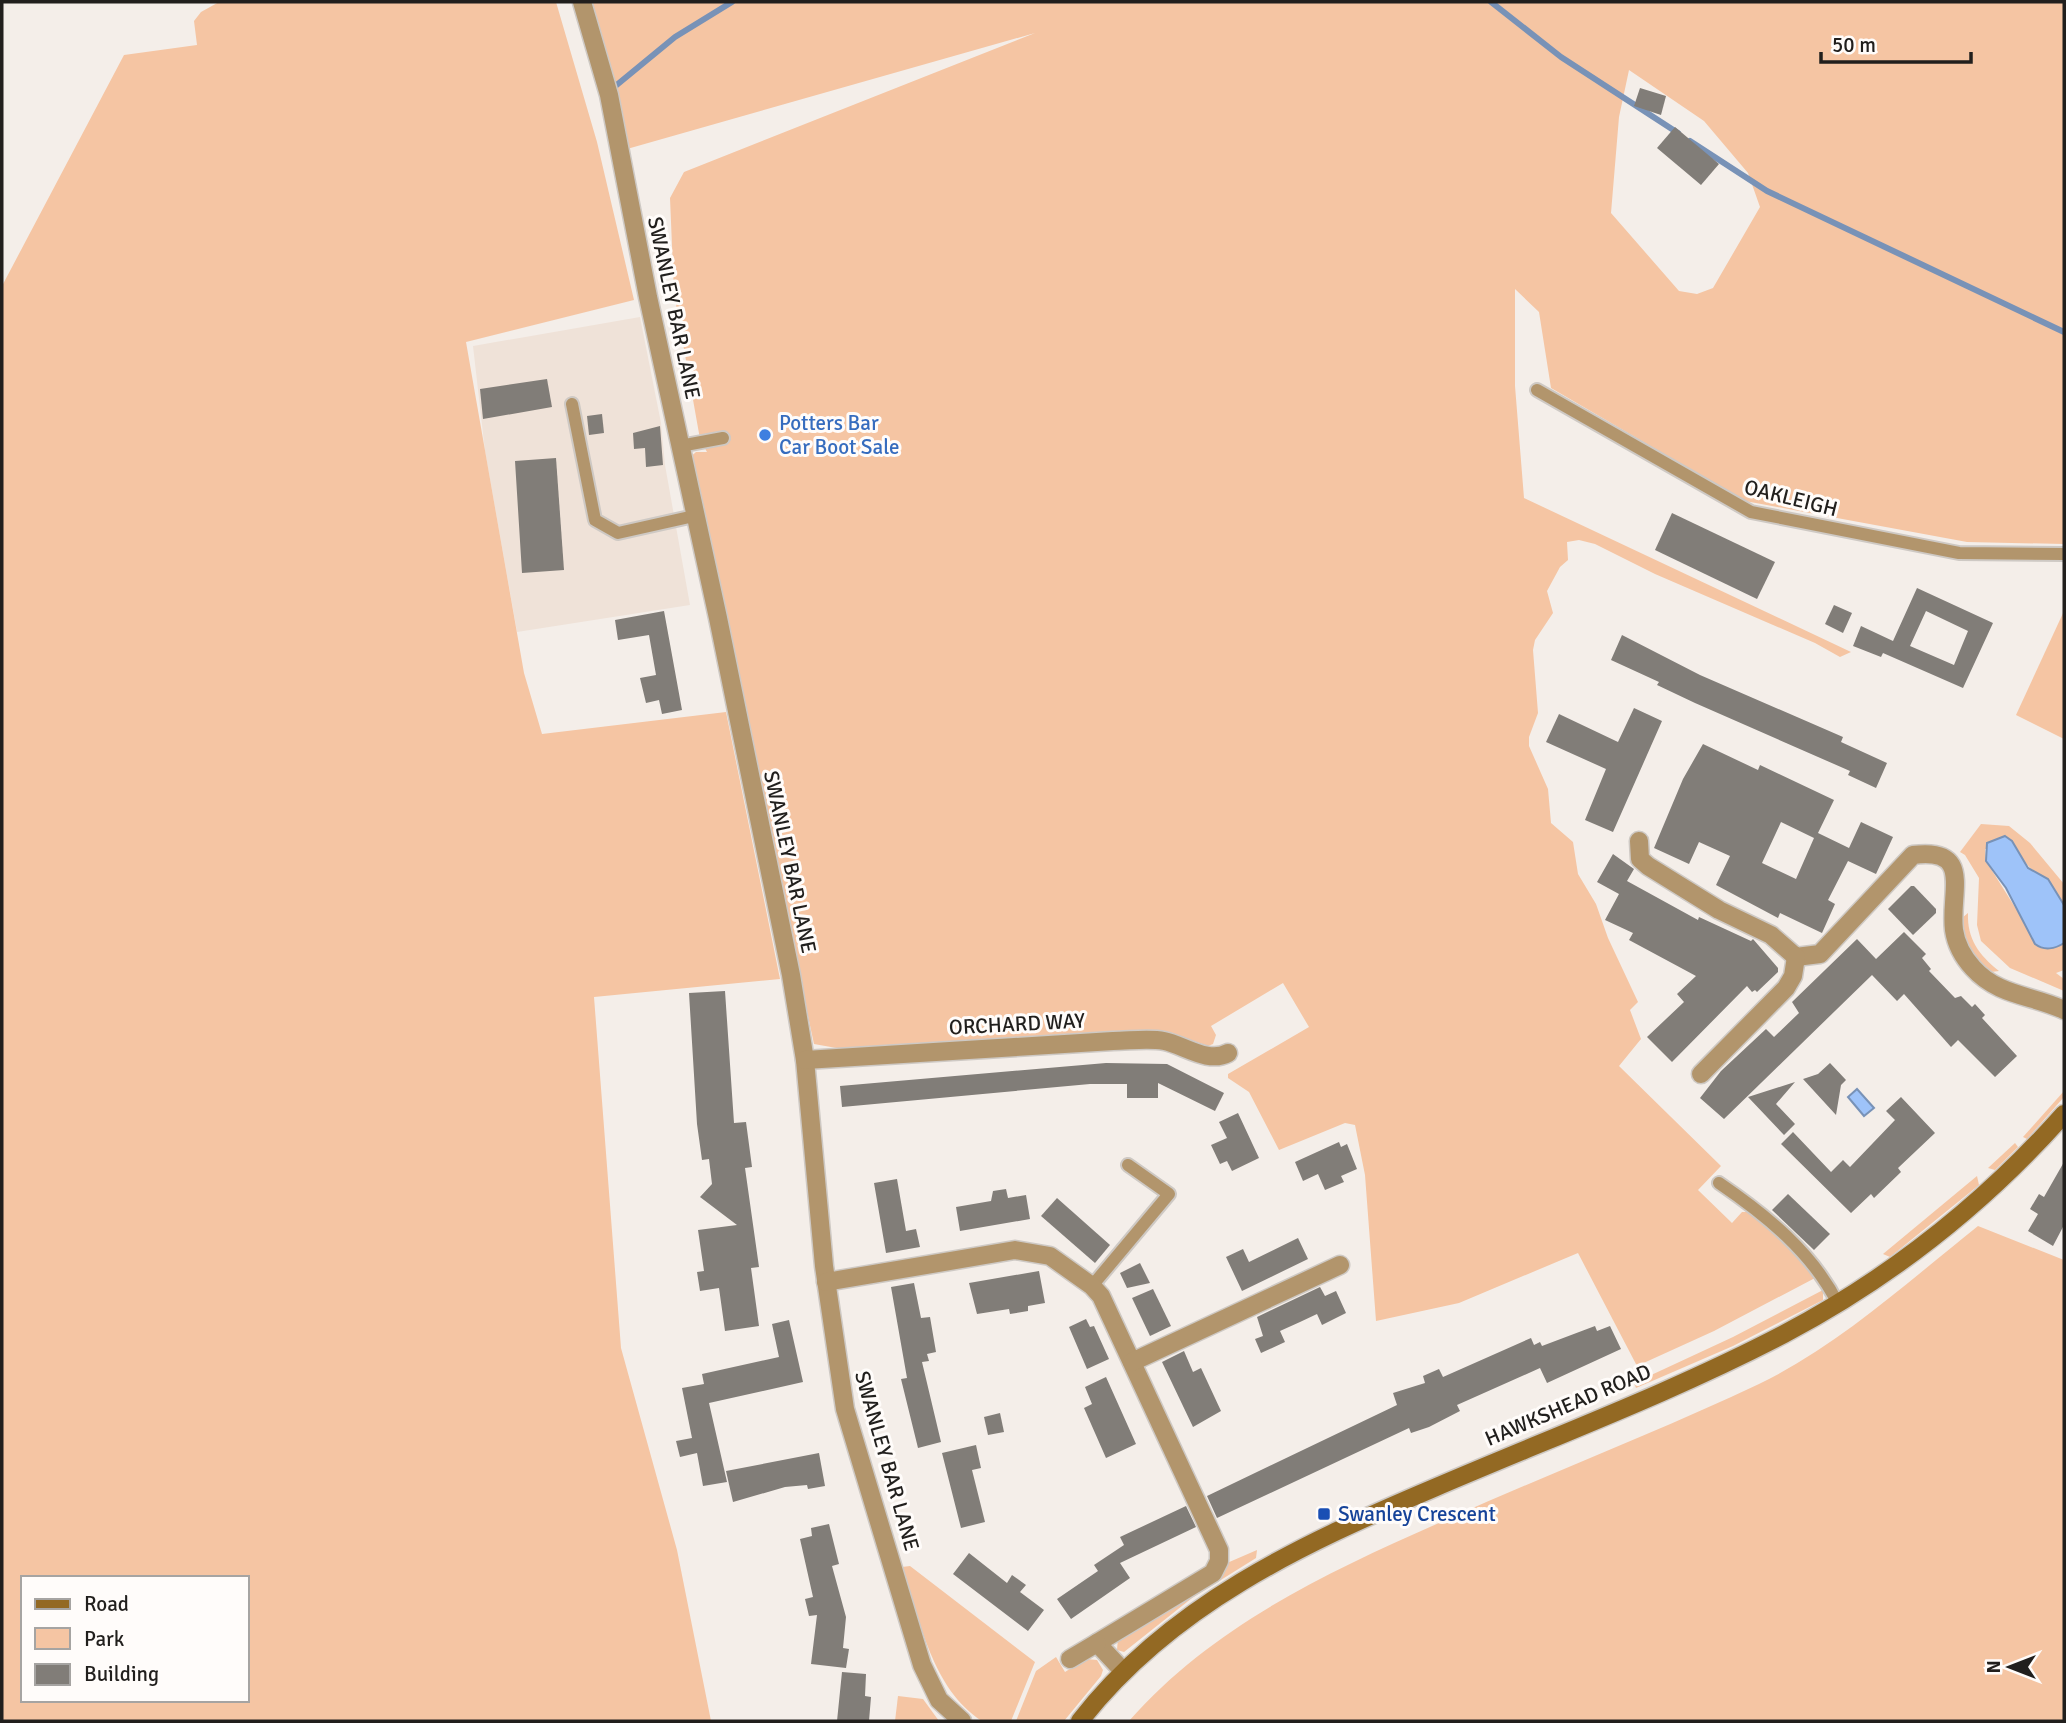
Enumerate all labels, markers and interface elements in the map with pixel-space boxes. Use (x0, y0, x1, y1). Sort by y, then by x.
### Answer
scale bar (1821, 21, 1972, 65)
text: 50 m (1832, 32, 1876, 58)
street label: SWANLEY BAR LANE (642, 214, 706, 402)
place label: Potters Bar Car Boot Sale (779, 410, 900, 460)
marker: Potters Bar Car Boot Sale (757, 427, 773, 443)
street label: OAKLEIGH (1742, 474, 1840, 522)
street label: SWANLEY BAR LANE (758, 768, 822, 956)
street label: ORCHARD WAY (948, 1007, 1086, 1041)
street label: HAWKSHEAD ROAD (1481, 1358, 1655, 1452)
street label: SWANLEY BAR LANE (849, 1368, 925, 1554)
place label: Swanley Crescent (1338, 1501, 1496, 1527)
marker: Swanley Crescent (1316, 1506, 1332, 1522)
legend (21, 1576, 248, 1702)
text: Road (84, 1591, 129, 1617)
text: Park (84, 1626, 125, 1652)
north arrow (1975, 1632, 2045, 1702)
text: N (1982, 1660, 2006, 1674)
text: Building (84, 1661, 159, 1687)

